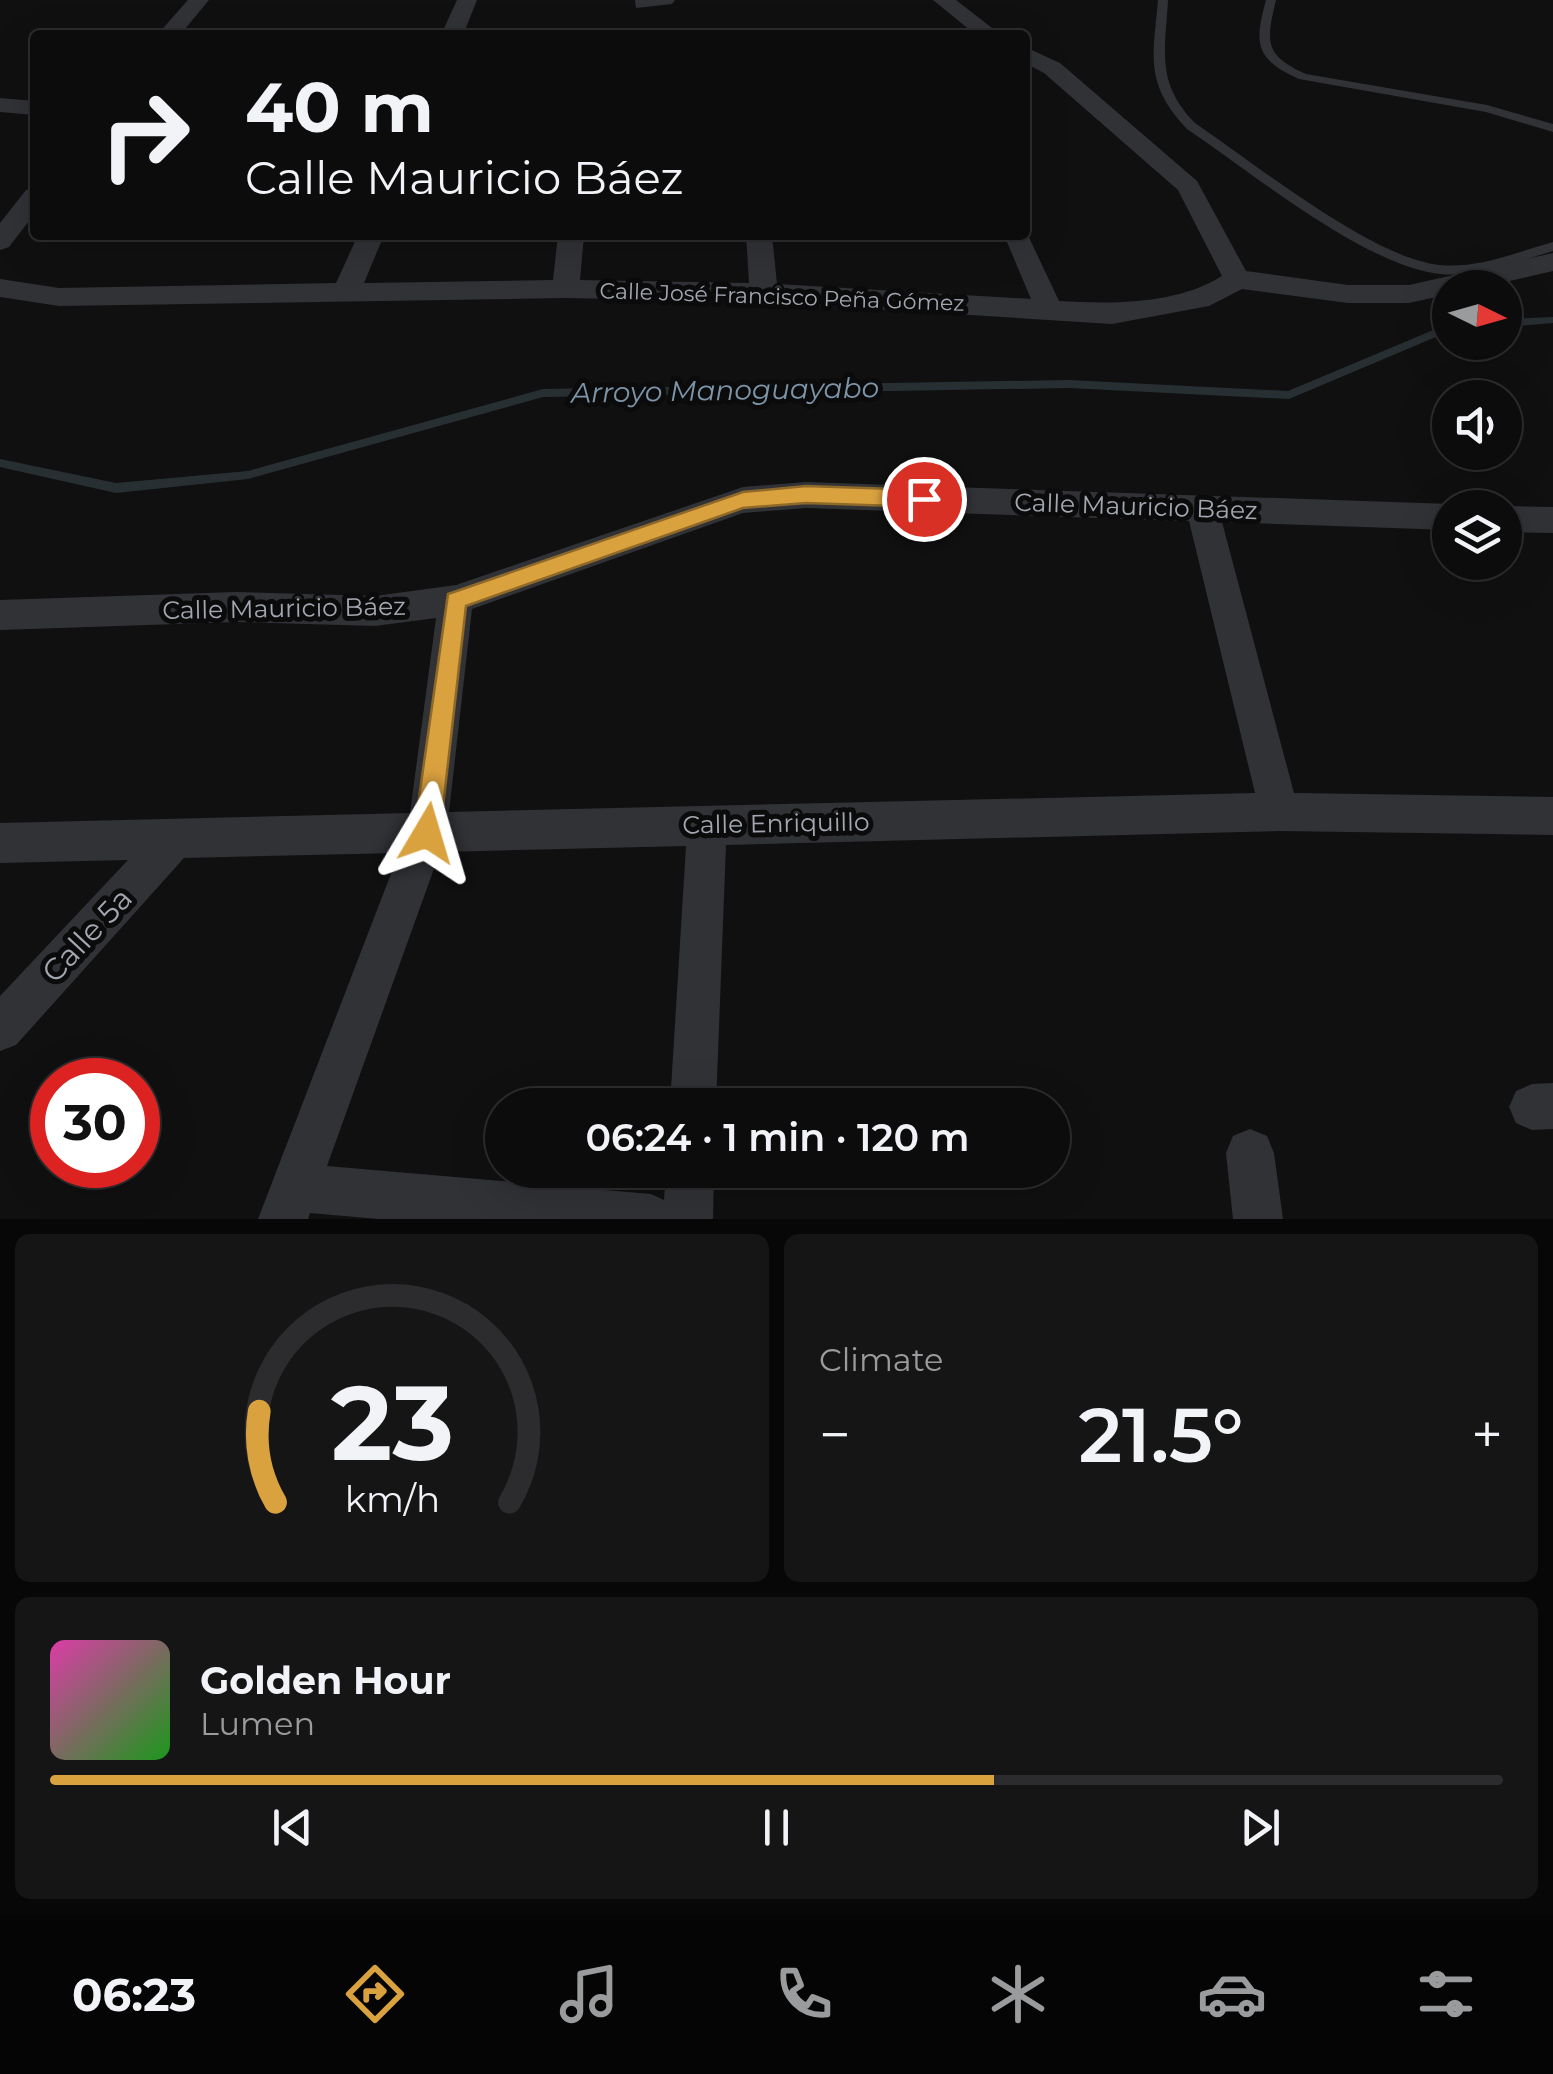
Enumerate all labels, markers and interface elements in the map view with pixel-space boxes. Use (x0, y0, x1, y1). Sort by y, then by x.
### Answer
text: 40 m (245, 64, 434, 150)
icon: right (80, 70, 210, 200)
text: Calle Mauricio Báez (245, 150, 683, 205)
north arrow (1432, 270, 1522, 360)
map controls (1432, 270, 1522, 580)
street label: Calle José Francisco Peña Gómez (599, 277, 965, 317)
water label: Arroyo Manoguayabo (569, 370, 879, 410)
button: sound (1432, 380, 1522, 470)
pin (882, 457, 967, 542)
icon: arrive (897, 472, 952, 527)
street label: Calle Mauricio Báez (1014, 487, 1258, 525)
button: layers (1432, 490, 1522, 580)
street label: Calle Mauricio Báez (162, 591, 406, 625)
position arrow (375, 781, 479, 885)
street label: Calle Enriquillo (682, 806, 870, 840)
street label: Calle 5a (34, 880, 140, 990)
speed limit sign: 30 (30, 1058, 160, 1188)
text: 06:24 · 1 min · 120 m (585, 1114, 970, 1161)
text: Climate (819, 1340, 943, 1379)
text: 23 (331, 1359, 453, 1486)
text: 21.5° (1078, 1389, 1244, 1481)
text: − (819, 1401, 851, 1468)
text: + (1471, 1401, 1503, 1468)
text: km/h (344, 1477, 440, 1521)
text: Golden Hour (200, 1657, 451, 1704)
text: Lumen (200, 1704, 315, 1743)
icon: previous (265, 1800, 320, 1855)
icon: pause (749, 1800, 804, 1855)
icon: next (1233, 1800, 1288, 1855)
icon: directions (340, 1959, 410, 2029)
icon: music (554, 1959, 624, 2029)
icon: phone (769, 1959, 839, 2029)
icon: climate (983, 1959, 1053, 2029)
icon: car (1197, 1959, 1267, 2029)
icon: filters (1411, 1959, 1481, 2029)
text: 06:23 (72, 1967, 196, 2022)

